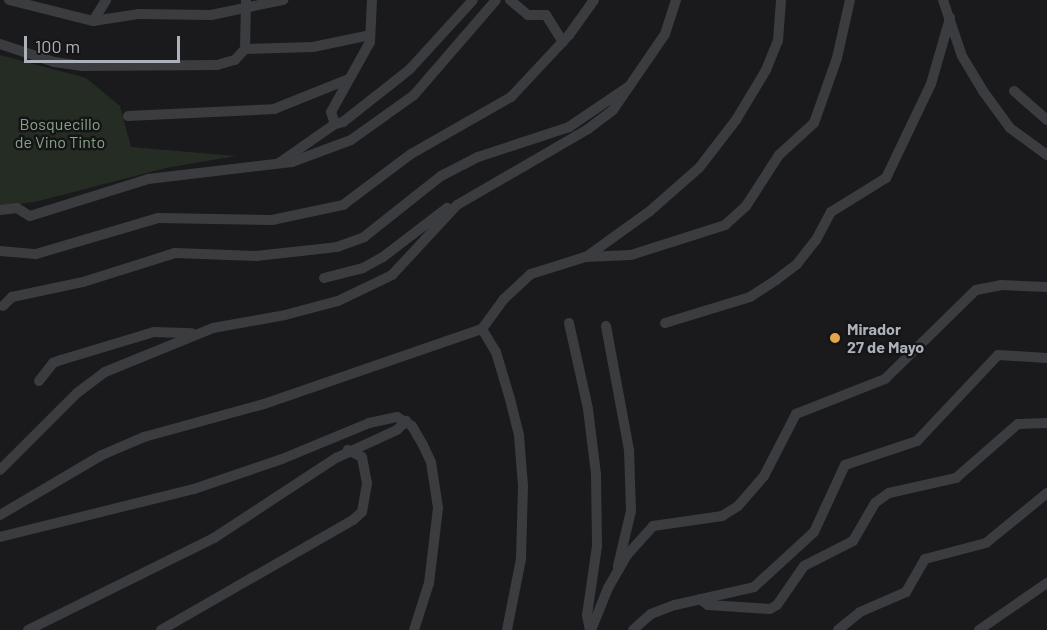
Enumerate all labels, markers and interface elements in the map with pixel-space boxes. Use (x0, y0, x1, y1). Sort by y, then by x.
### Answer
scale bar (27, 24, 183, 62)
text: 100 m (35, 35, 80, 57)
park label: Bosquecillo de Vino Tinto (15, 114, 105, 152)
place label: Mirador 27 de Mayo (847, 319, 924, 357)
marker: Mirador 27 de Mayo (828, 331, 842, 345)

